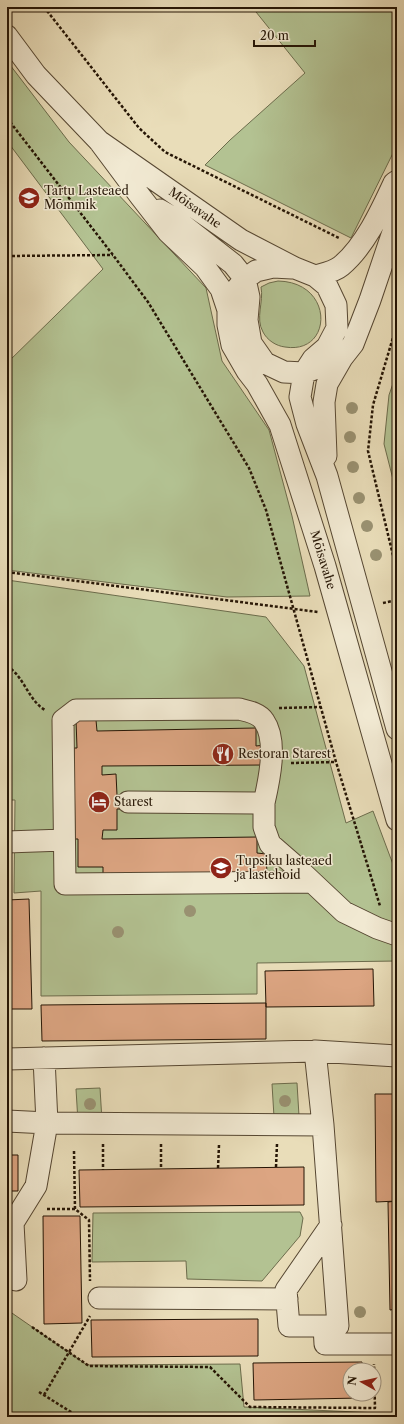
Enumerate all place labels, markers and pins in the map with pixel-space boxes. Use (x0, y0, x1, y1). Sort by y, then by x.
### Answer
place label: Tartu Lasteaed Mõmmik (44, 183, 129, 212)
school or university icon: Tartu Lasteaed Mõmmik (16, 185, 42, 211)
restaurant icon: Restoran Starest (210, 741, 236, 767)
place label: Restoran Starest (238, 746, 332, 761)
hotel icon: Starest (86, 789, 112, 815)
place label: Starest (114, 794, 154, 809)
place label: Tupsiku lasteaed ja lastehoid (234, 853, 333, 882)
school or university icon: Tupsiku lasteaed ja lastehoid (208, 855, 234, 881)

